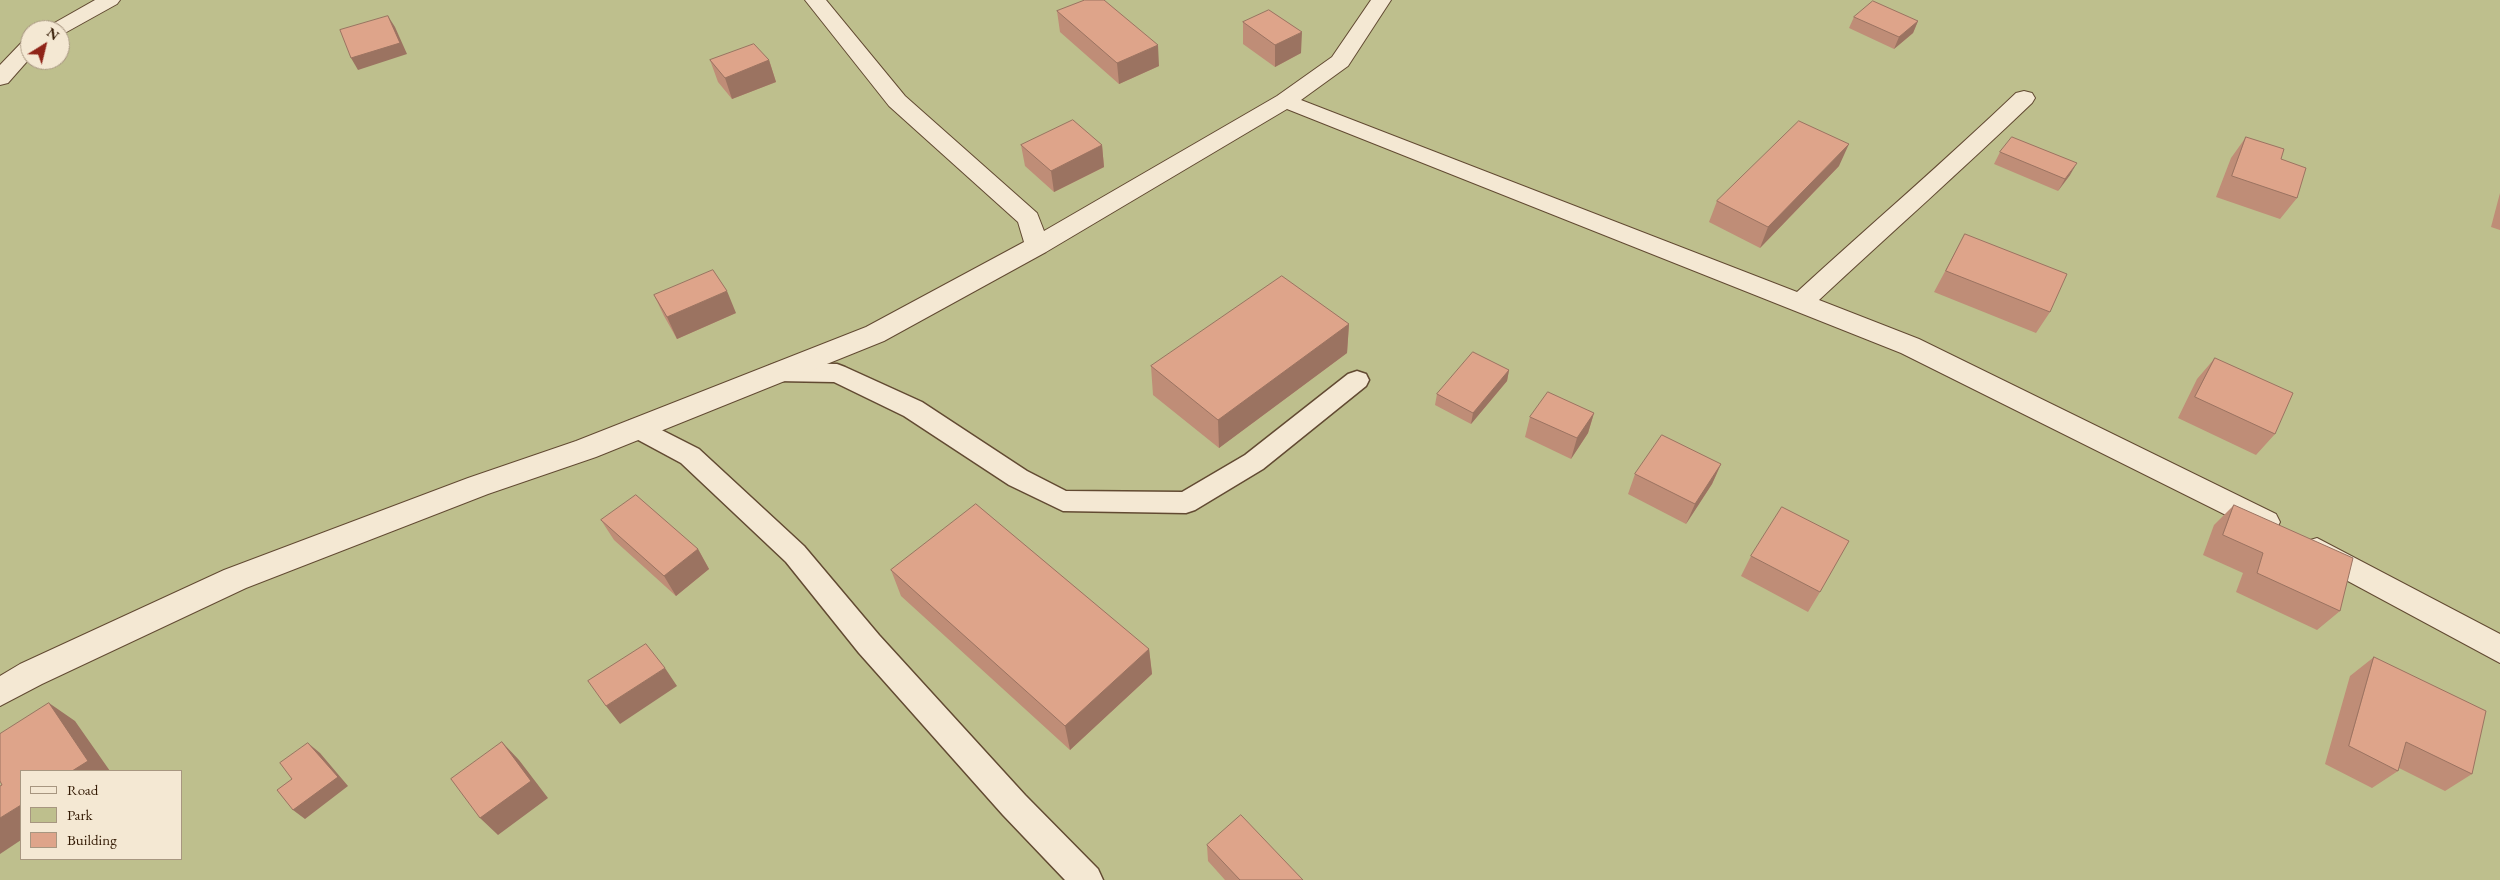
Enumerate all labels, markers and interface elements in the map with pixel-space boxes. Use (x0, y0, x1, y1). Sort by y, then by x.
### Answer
north arrow (20, 20, 70, 70)
text: N (43, 23, 63, 44)
legend (20, 770, 182, 860)
text: Road (67, 780, 98, 799)
text: Park (67, 805, 93, 824)
text: Building (67, 830, 117, 849)

